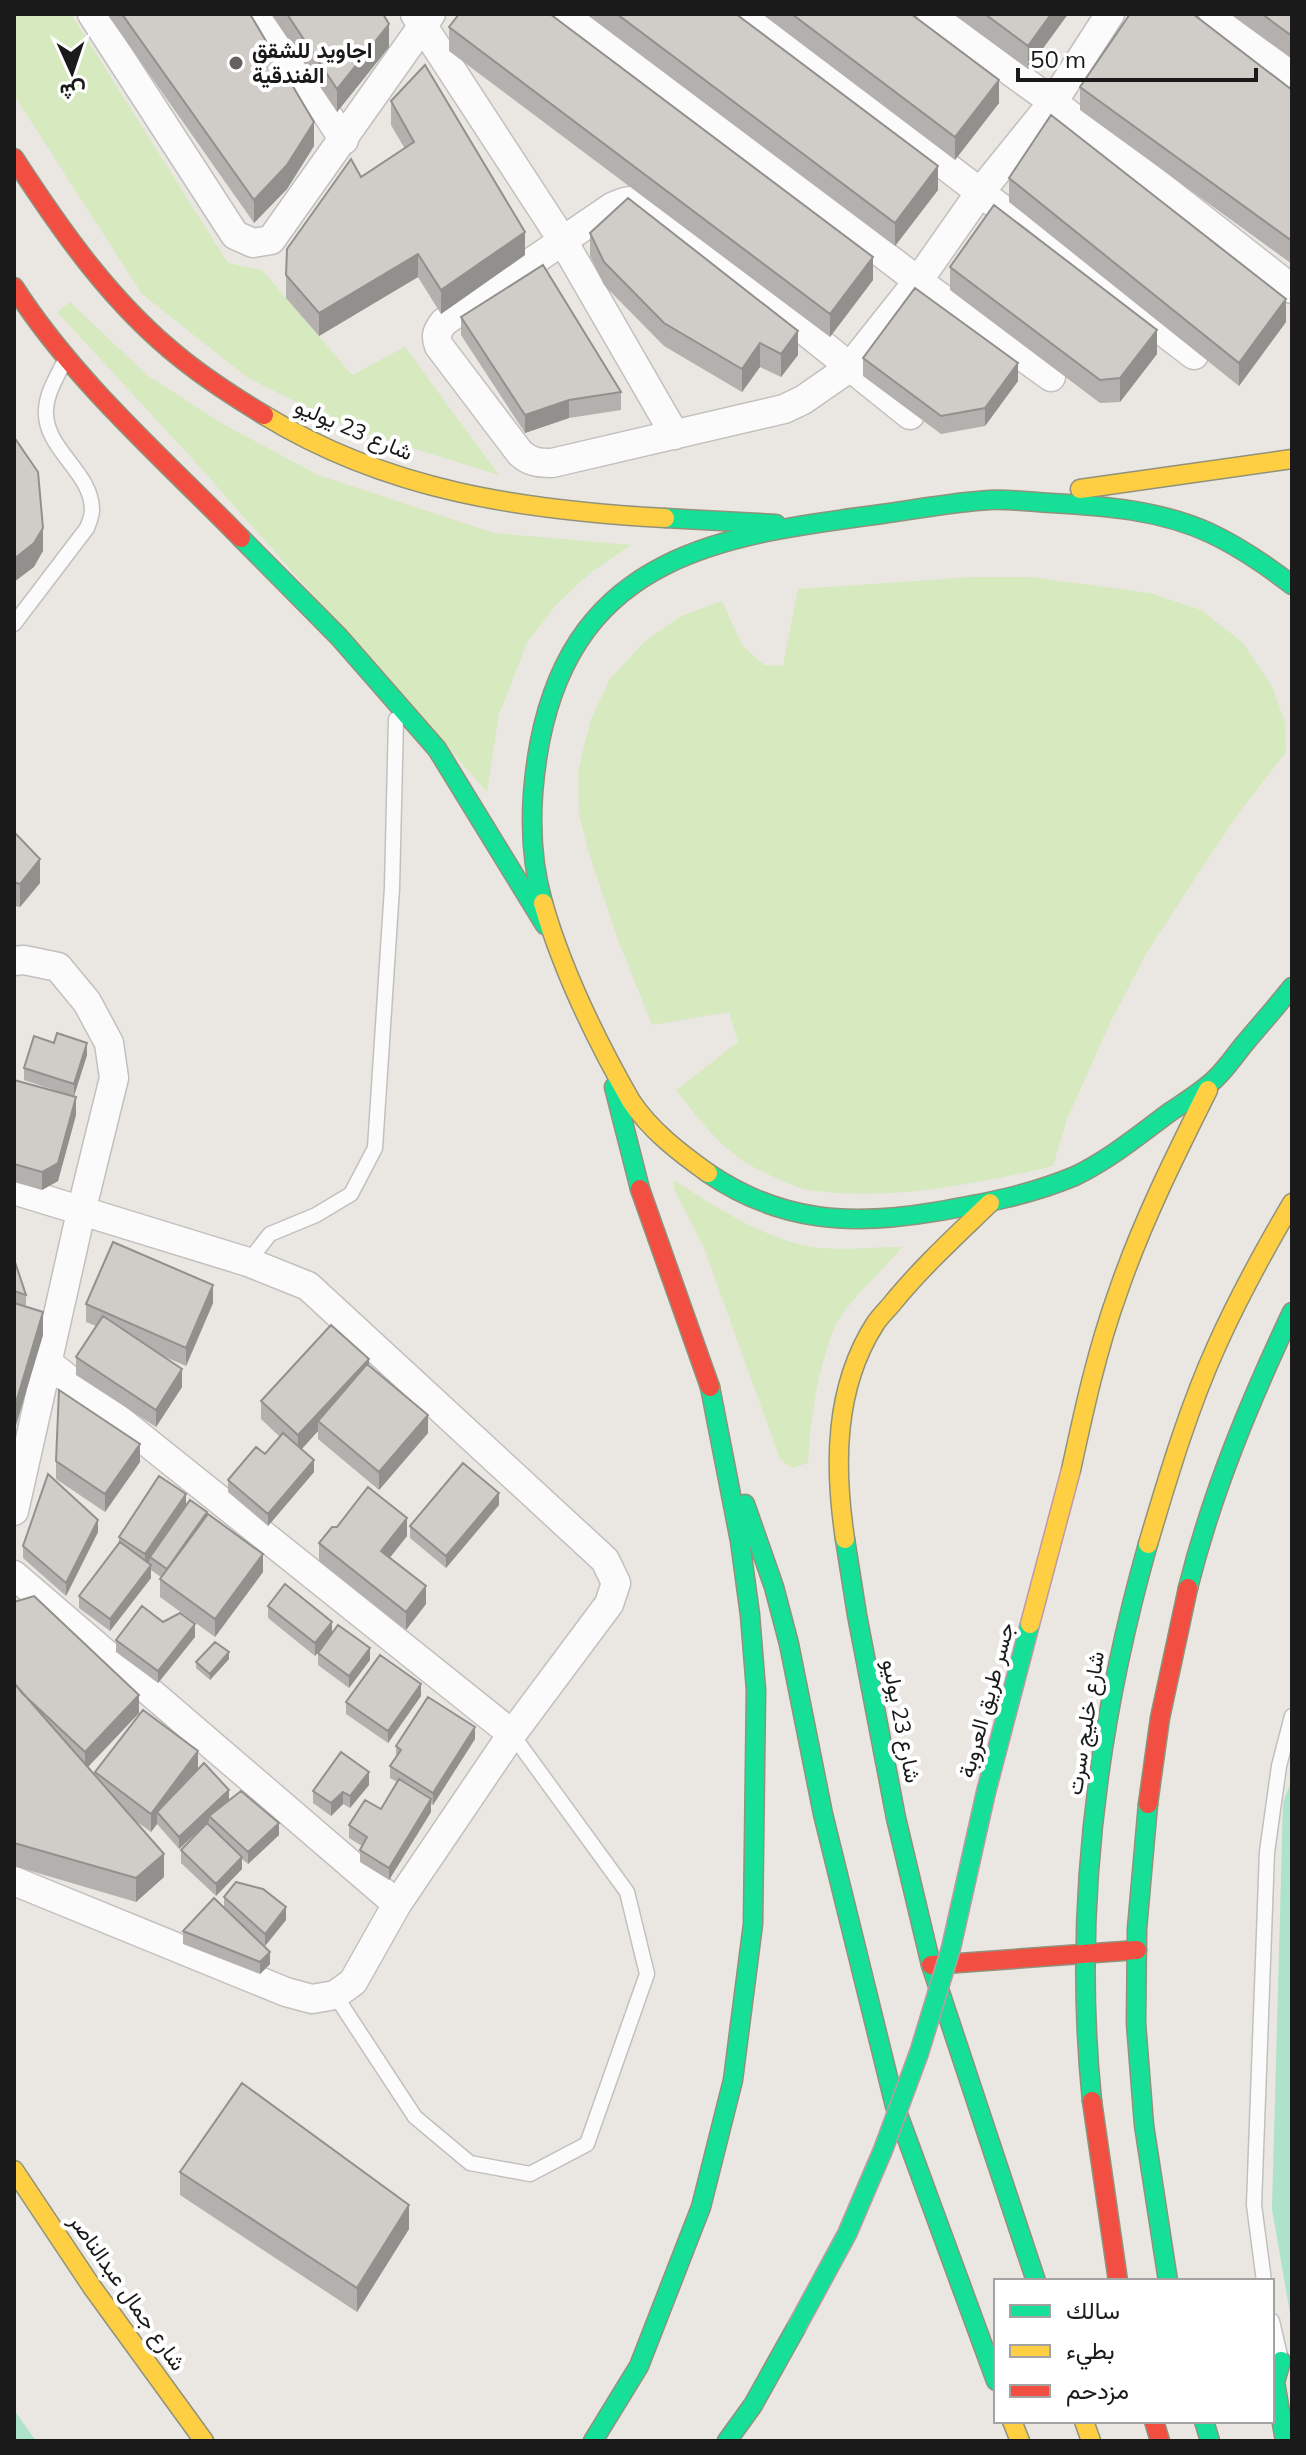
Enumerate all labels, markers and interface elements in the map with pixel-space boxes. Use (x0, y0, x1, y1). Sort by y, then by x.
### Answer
north arrow (32, 32, 112, 112)
scale bar (1018, 32, 1256, 82)
place label: اجاويد للشقق الفندقية (252, 36, 372, 89)
text: 50 m (1030, 44, 1086, 74)
marker: اجاويد للشقق الفندقية (227, 54, 245, 72)
text: ش (59, 77, 87, 107)
street label: شارع 23 يوليو (290, 392, 417, 467)
street label: جسر طريق العروبة (952, 1619, 1020, 1781)
street label: شارع خليج سرت (1060, 1649, 1111, 1797)
street label: شارع 23 يوليو (875, 1657, 928, 1785)
street label: شارع جمال عبدالناصر (62, 2207, 193, 2376)
legend (994, 2279, 1274, 2423)
text: سالك (1066, 2295, 1120, 2325)
text: بطيء (1066, 2335, 1115, 2370)
text: مزدحم (1066, 2375, 1129, 2407)

